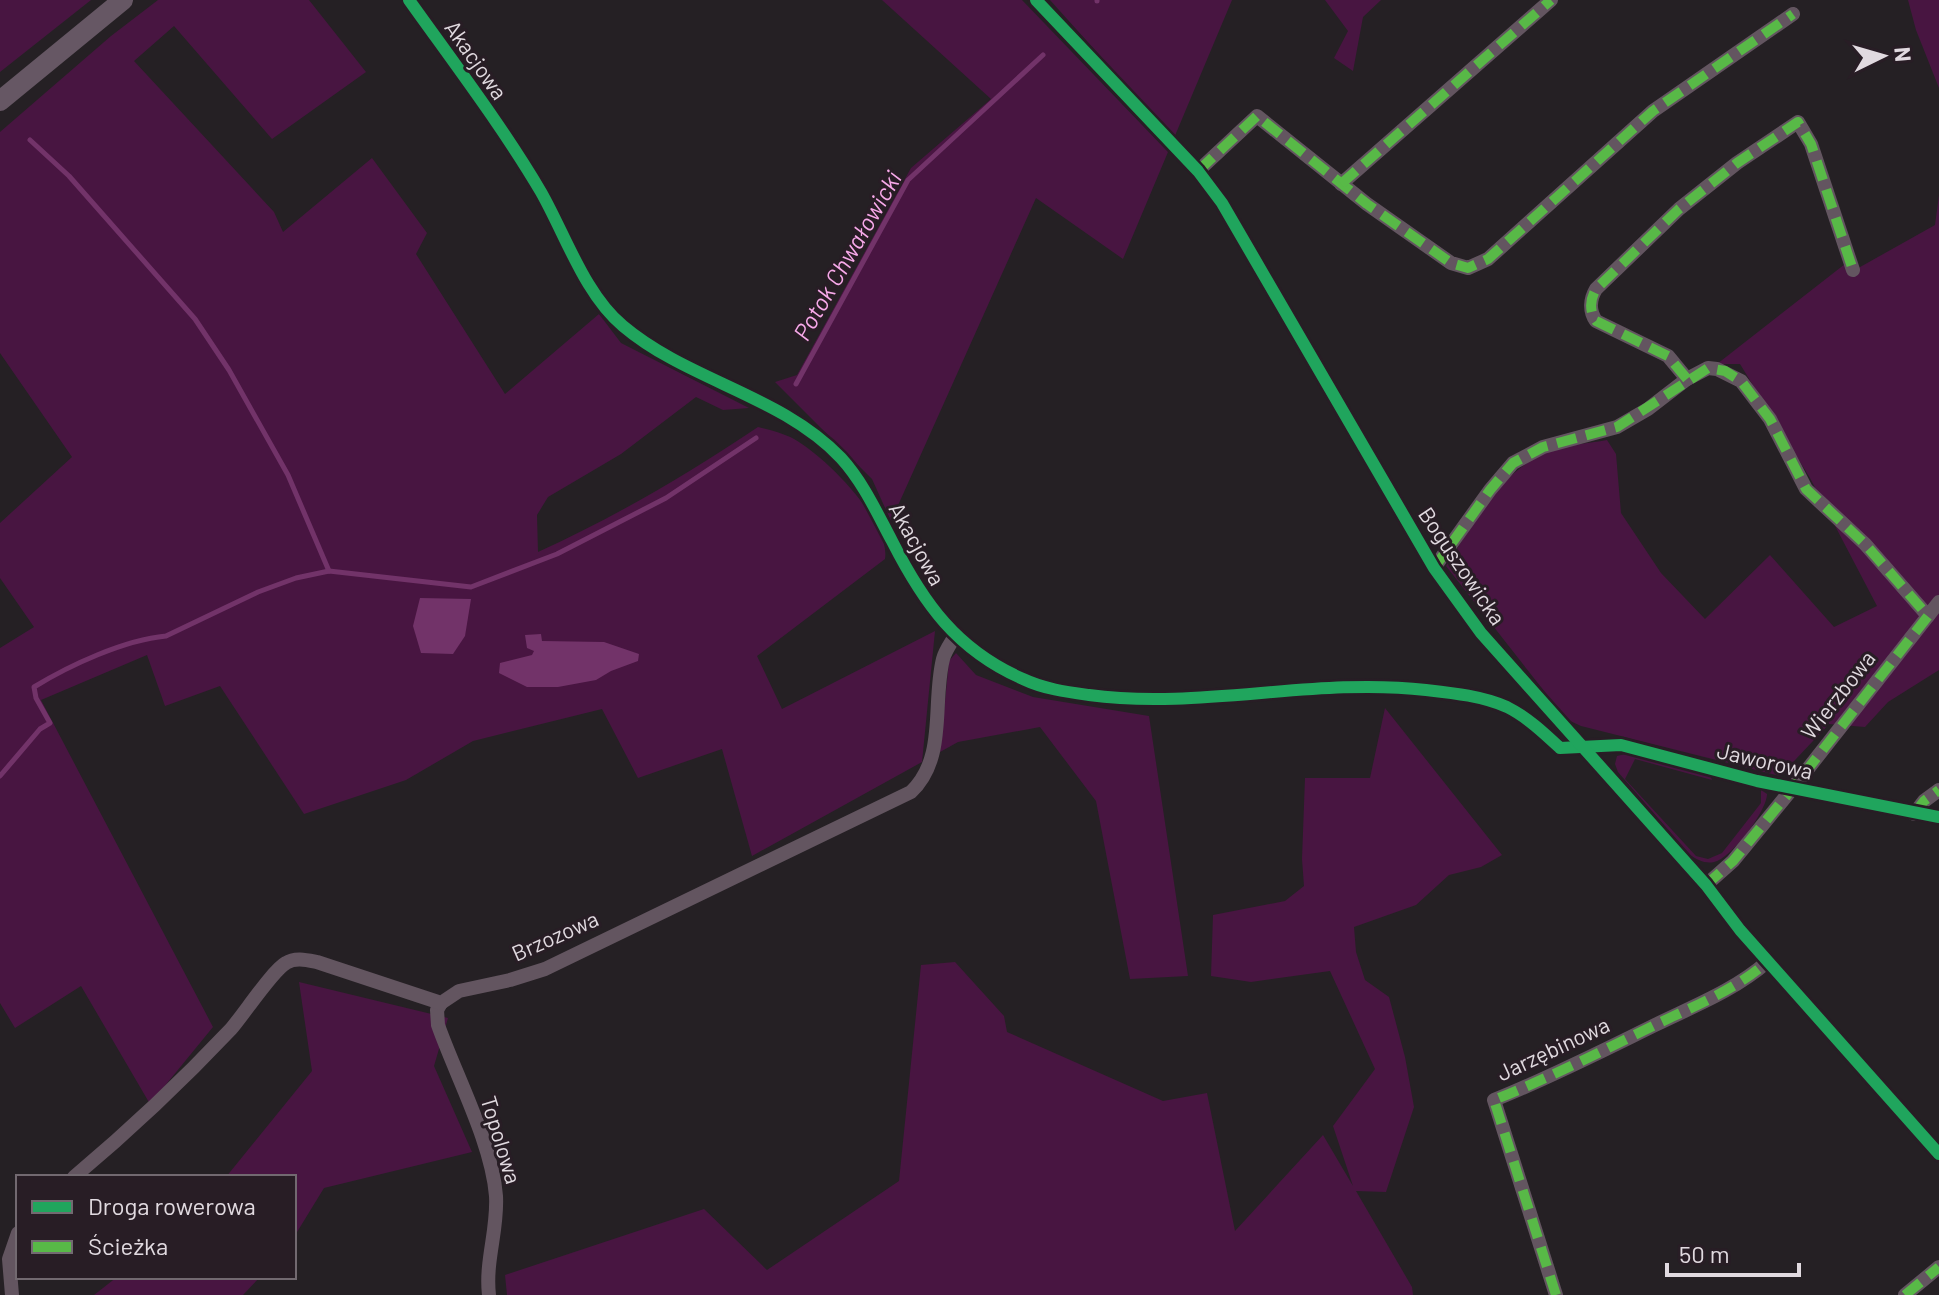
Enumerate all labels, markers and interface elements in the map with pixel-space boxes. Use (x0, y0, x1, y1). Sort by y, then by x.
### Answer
street label: Akacjowa (440, 15, 513, 104)
north arrow (1843, 16, 1923, 96)
text: N (1890, 46, 1918, 63)
water label: Potok Chwałowicki (786, 165, 907, 345)
street label: Akacjowa (885, 498, 951, 589)
street label: Boguszowicka (1414, 502, 1512, 629)
street label: Wierzbowa (1795, 645, 1880, 744)
street label: Jaworowa (1715, 736, 1816, 784)
street label: Brzozowa (507, 905, 602, 966)
street label: Jarzębinowa (1492, 1011, 1613, 1086)
street label: Topolowa (476, 1093, 528, 1187)
legend (16, 1175, 296, 1279)
text: Droga rowerowa (88, 1191, 256, 1220)
scale bar (1667, 1227, 1799, 1277)
text: Ścieżka (88, 1231, 168, 1260)
text: 50 m (1679, 1239, 1730, 1268)

